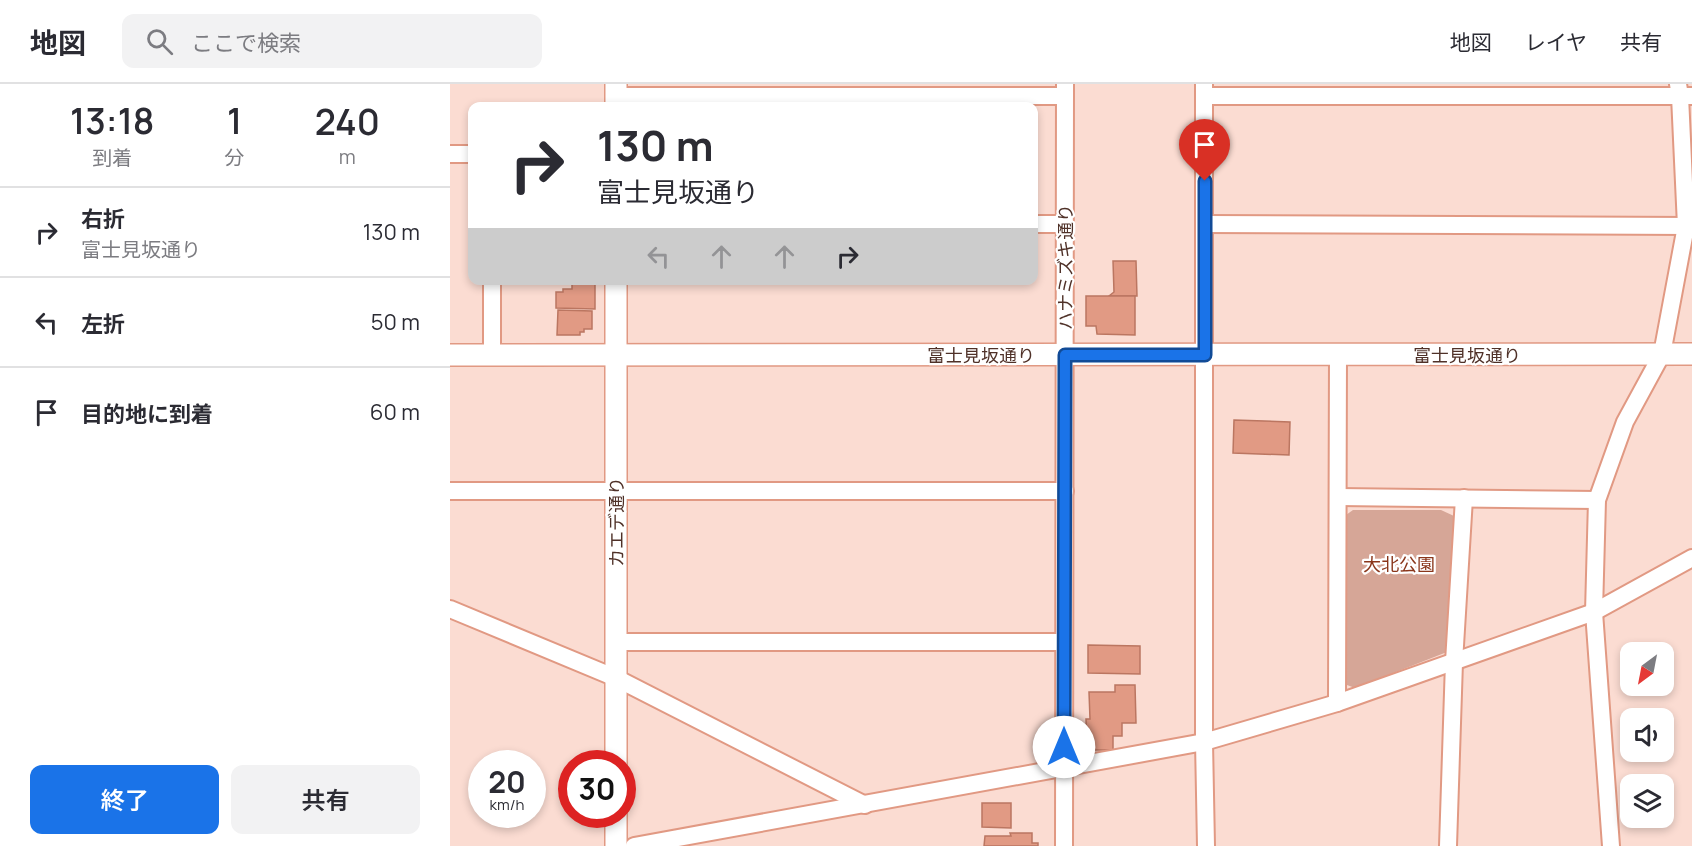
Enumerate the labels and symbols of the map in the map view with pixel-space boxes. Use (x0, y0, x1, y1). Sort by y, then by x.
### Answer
pin (1179, 119, 1230, 181)
street label: ハナミズキ通り (1053, 204, 1077, 330)
street label: 富士見坂通り (927, 343, 1035, 367)
street label: 富士見坂通り (1413, 343, 1521, 367)
street label: カエデ通り (604, 477, 628, 567)
park label: 大北公園 (1363, 552, 1435, 576)
north arrow (1620, 642, 1674, 696)
position arrow (1032, 715, 1096, 779)
speed limit sign: 30 (558, 750, 636, 828)

